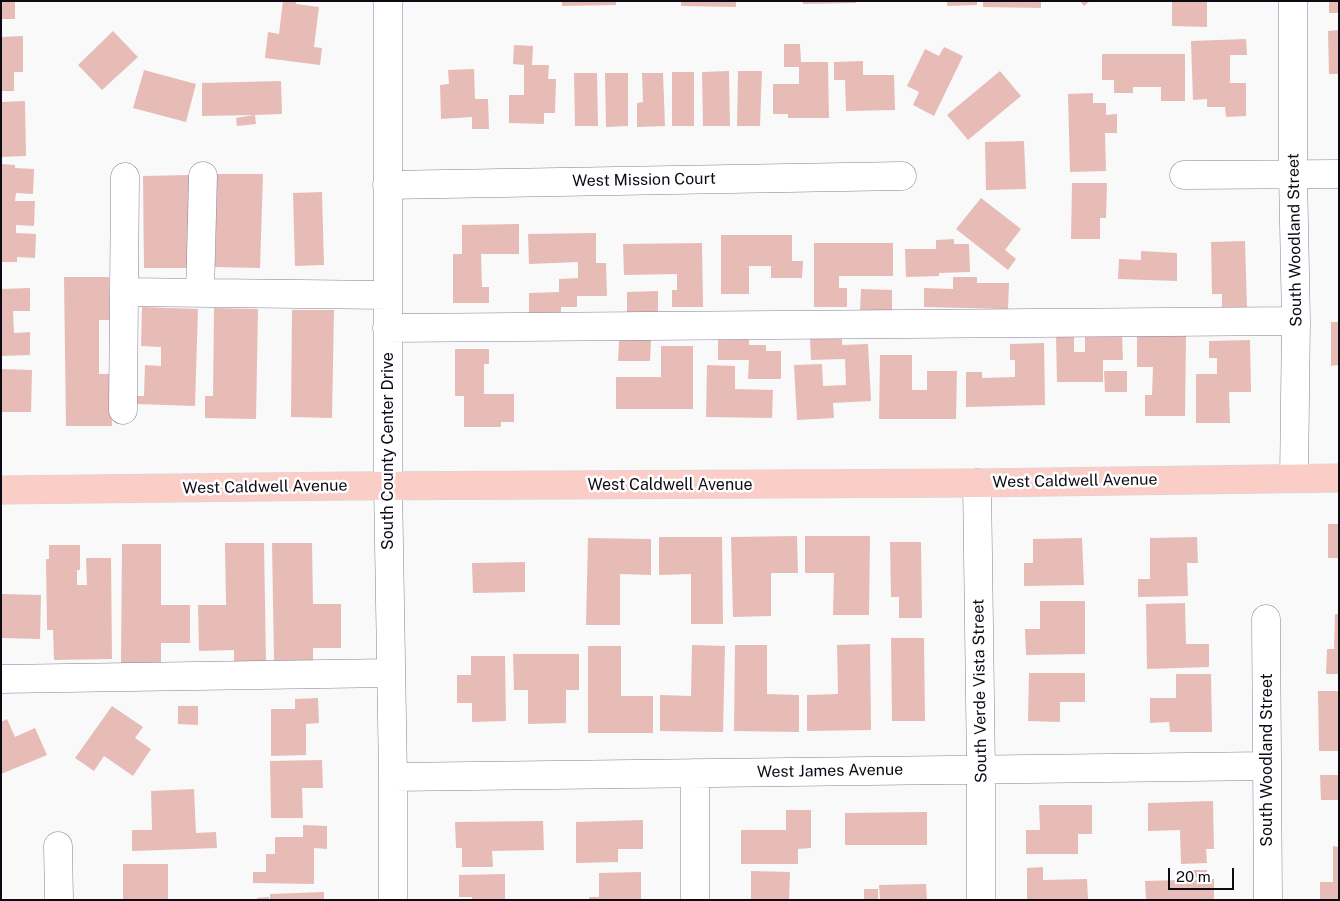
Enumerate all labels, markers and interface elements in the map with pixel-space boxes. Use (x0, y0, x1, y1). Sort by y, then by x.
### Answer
street label: South Woodland Street (1284, 153, 1306, 327)
street label: West Mission Court (572, 169, 716, 191)
street label: South County Center Drive (378, 352, 398, 550)
street label: West Caldwell Avenue (992, 470, 1158, 492)
street label: West Caldwell Avenue (588, 475, 752, 495)
street label: West Caldwell Avenue (182, 476, 348, 498)
street label: South Verde Vista Street (969, 599, 991, 783)
street label: South Woodland Street (1257, 673, 1277, 847)
street label: West James Avenue (757, 760, 903, 782)
scale bar (1170, 858, 1236, 890)
text: 20 m (1176, 868, 1211, 885)

